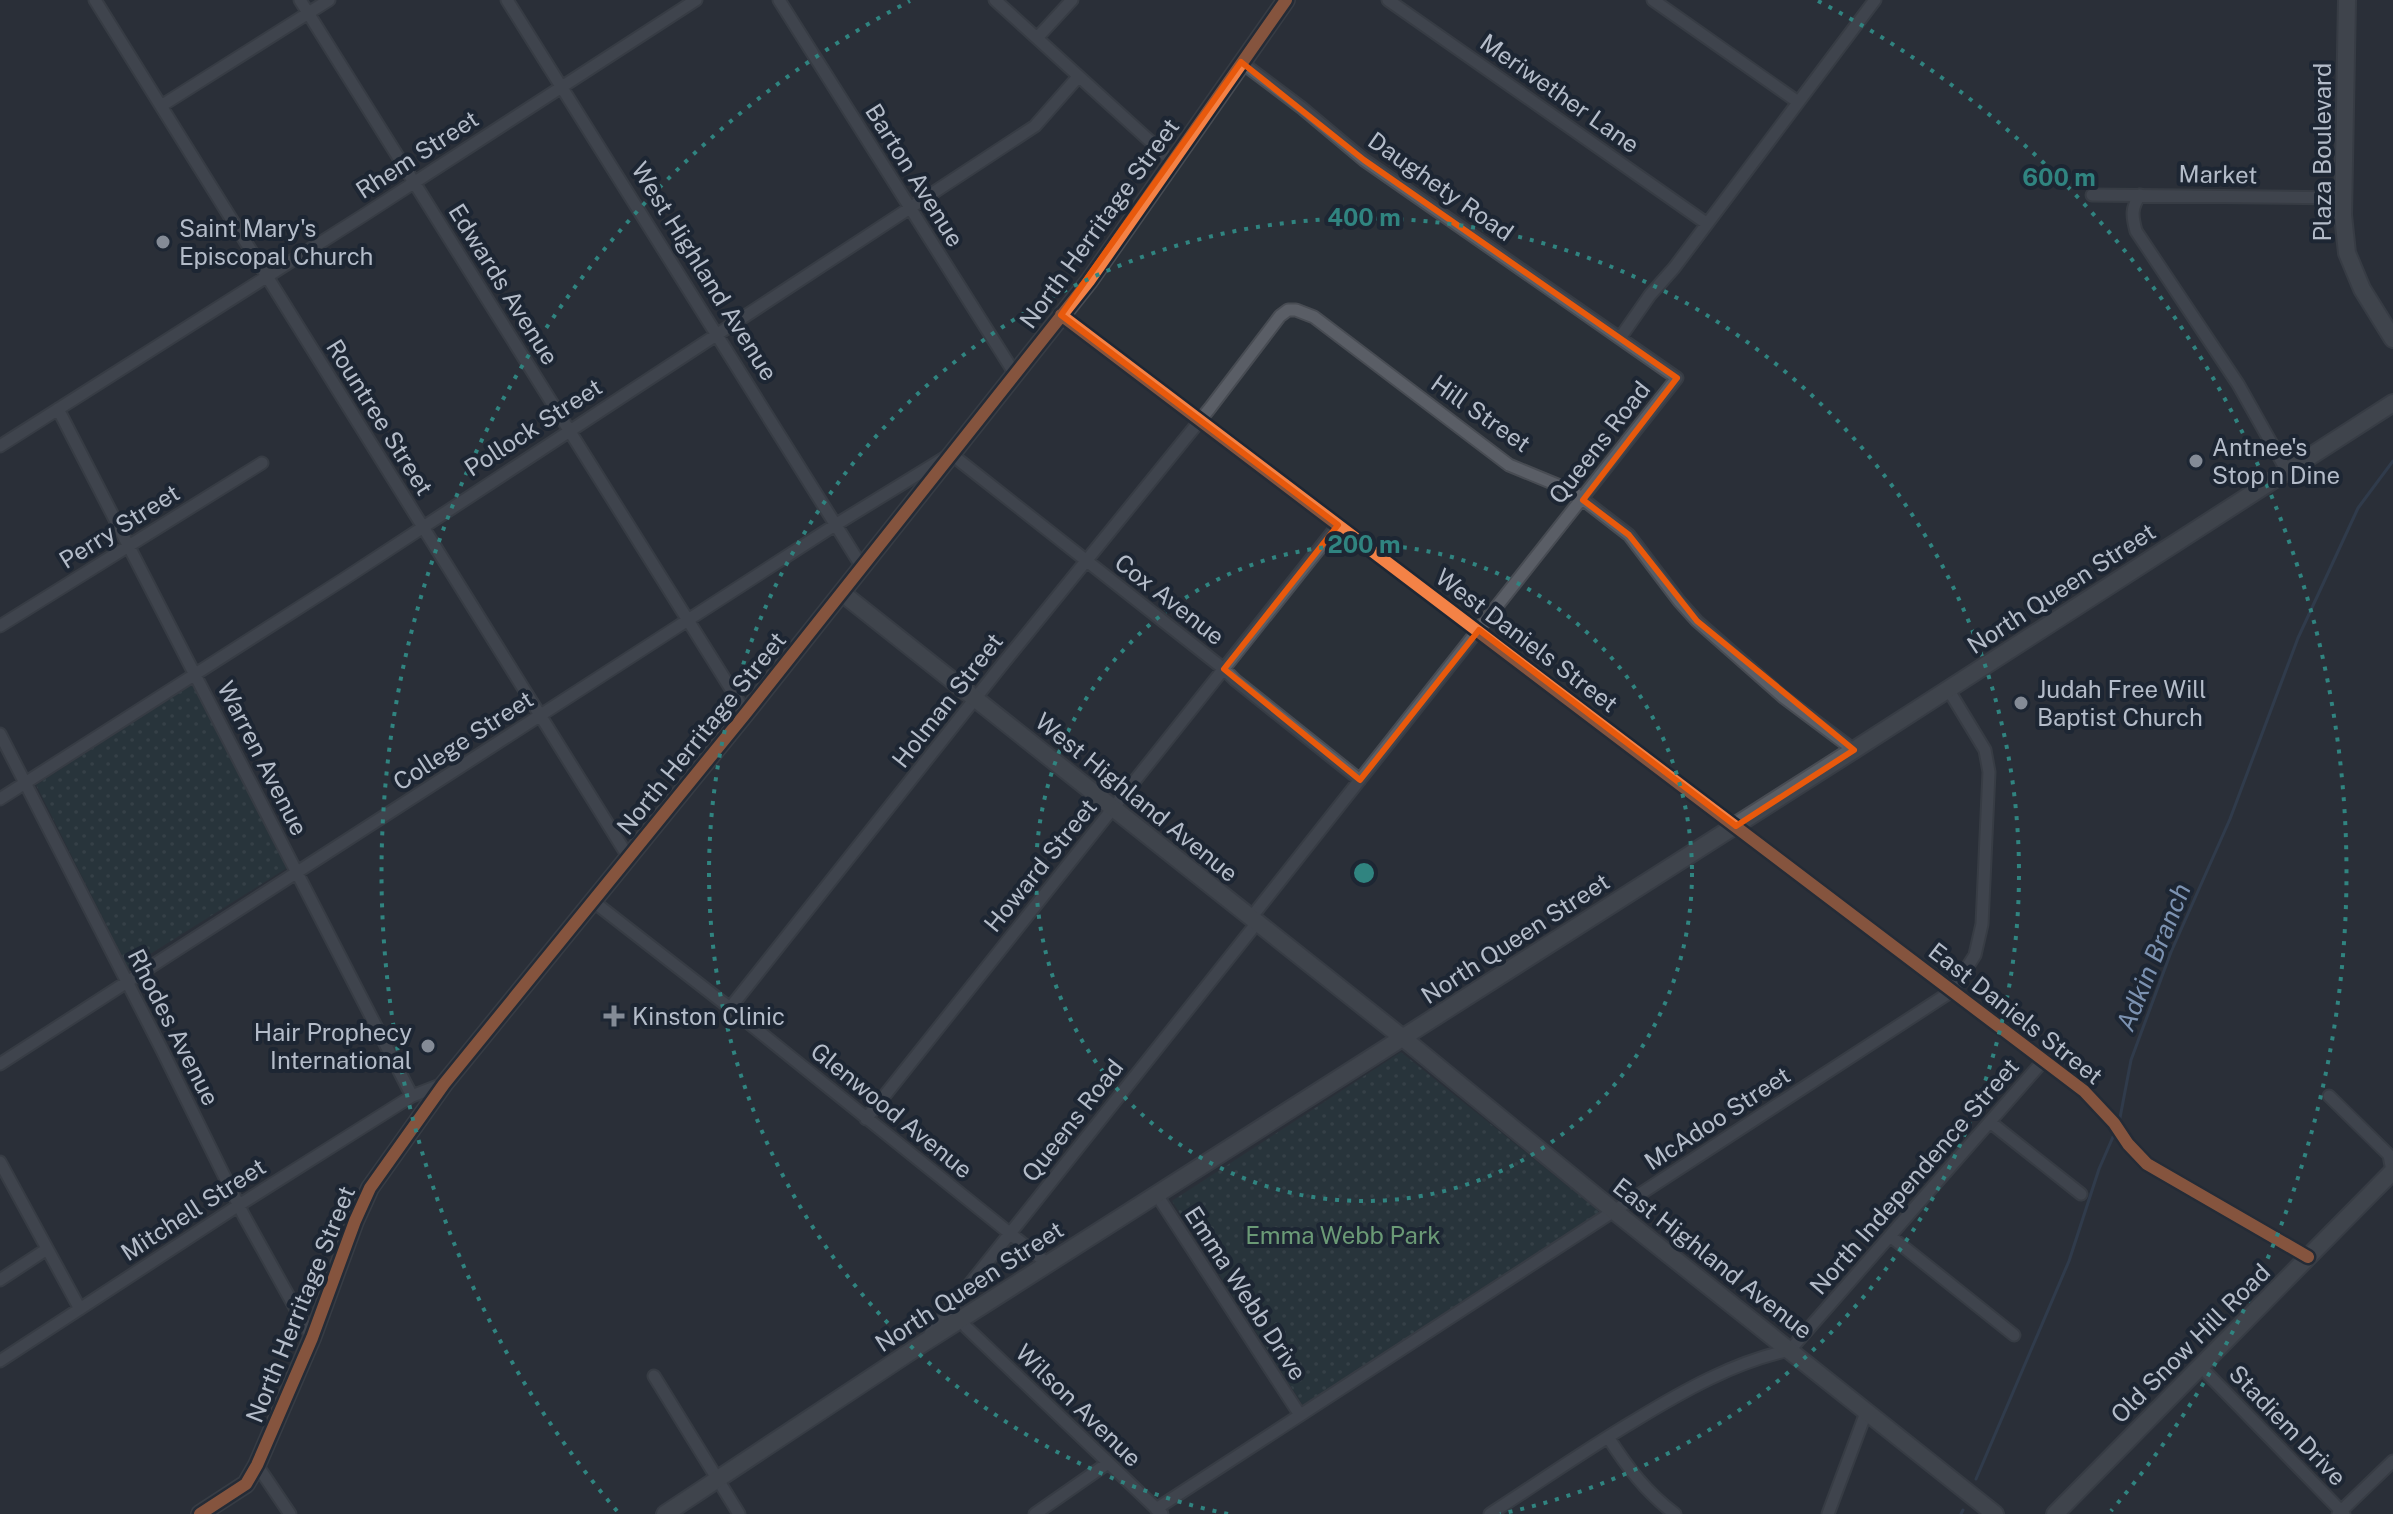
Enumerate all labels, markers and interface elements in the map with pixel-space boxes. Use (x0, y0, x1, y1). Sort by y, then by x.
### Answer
street label: Meriwether Lane (1475, 28, 1645, 158)
street label: Plaza Boulevard (2308, 63, 2336, 241)
street label: Barton Avenue (860, 98, 970, 252)
street label: Rhem Street (351, 104, 483, 204)
street label: North Herritage Street (1013, 113, 1185, 333)
street label: Daughety Road (1363, 126, 1519, 246)
street label: West Highland Avenue (626, 157, 784, 385)
street label: Market (2178, 159, 2258, 189)
text: 600 m (2022, 163, 2096, 191)
street label: Edwards Avenue (443, 198, 565, 370)
text: 400 m (1327, 203, 1401, 231)
place label: Saint Mary's Episcopal Church (179, 214, 373, 270)
marker: Saint Mary's Episcopal Church (154, 233, 172, 251)
street label: Rountree Street (321, 334, 439, 500)
street label: Hill Street (1426, 369, 1536, 457)
street label: Pollock Street (459, 372, 607, 482)
street label: Queens Road (1543, 375, 1655, 509)
place label: Antnee's Stop n Dine (2212, 433, 2340, 489)
marker: Antnee's Stop n Dine (2187, 452, 2205, 470)
street label: Perry Street (54, 478, 184, 574)
street label: North Queen Street (1962, 517, 2160, 659)
text: 200 m (1327, 530, 1401, 558)
street label: Cox Avenue (1110, 548, 1230, 650)
street label: West Daniels Street (1430, 562, 1624, 718)
street label: North Herritage Street (611, 626, 791, 840)
street label: Holman Street (886, 627, 1008, 773)
place label: Judah Free Will Baptist Church (2037, 675, 2206, 731)
street label: Warren Avenue (212, 676, 314, 840)
street label: College Street (388, 684, 538, 796)
marker: Judah Free Will Baptist Church (2012, 694, 2030, 712)
street label: West Highland Avenue (1030, 707, 1244, 887)
street label: Howard Street (978, 793, 1102, 937)
centre of rings (1350, 859, 1378, 887)
street label: North Queen Street (1416, 867, 1614, 1009)
water label: Adkin Branch (2109, 879, 2197, 1035)
street label: East Daniels Street (1923, 936, 2109, 1090)
street label: Rhodes Avenue (123, 944, 225, 1110)
place label: Kinston Clinic (632, 1002, 785, 1030)
marker: Kinston Clinic (603, 1005, 625, 1027)
place label: Hair Prophecy International (254, 1018, 412, 1074)
street label: Glenwood Avenue (806, 1036, 978, 1184)
marker: Hair Prophecy International (419, 1037, 437, 1055)
street label: North Independence Street (1804, 1052, 2024, 1300)
street label: Queens Road (1016, 1053, 1128, 1187)
street label: McAdoo Street (1639, 1060, 1795, 1176)
street label: Mitchell Street (115, 1152, 271, 1266)
street label: East Highland Avenue (1608, 1172, 1818, 1344)
street label: North Herritage Street (240, 1182, 360, 1426)
street label: Emma Webb Drive (1179, 1201, 1313, 1385)
street label: North Queen Street (870, 1215, 1068, 1357)
park label: Emma Webb Park (1245, 1221, 1441, 1249)
street label: Old Snow Hill Road (2105, 1258, 2275, 1428)
street label: Wilson Avenue (1010, 1338, 1148, 1472)
street label: Stadiem Drive (2224, 1359, 2352, 1491)

